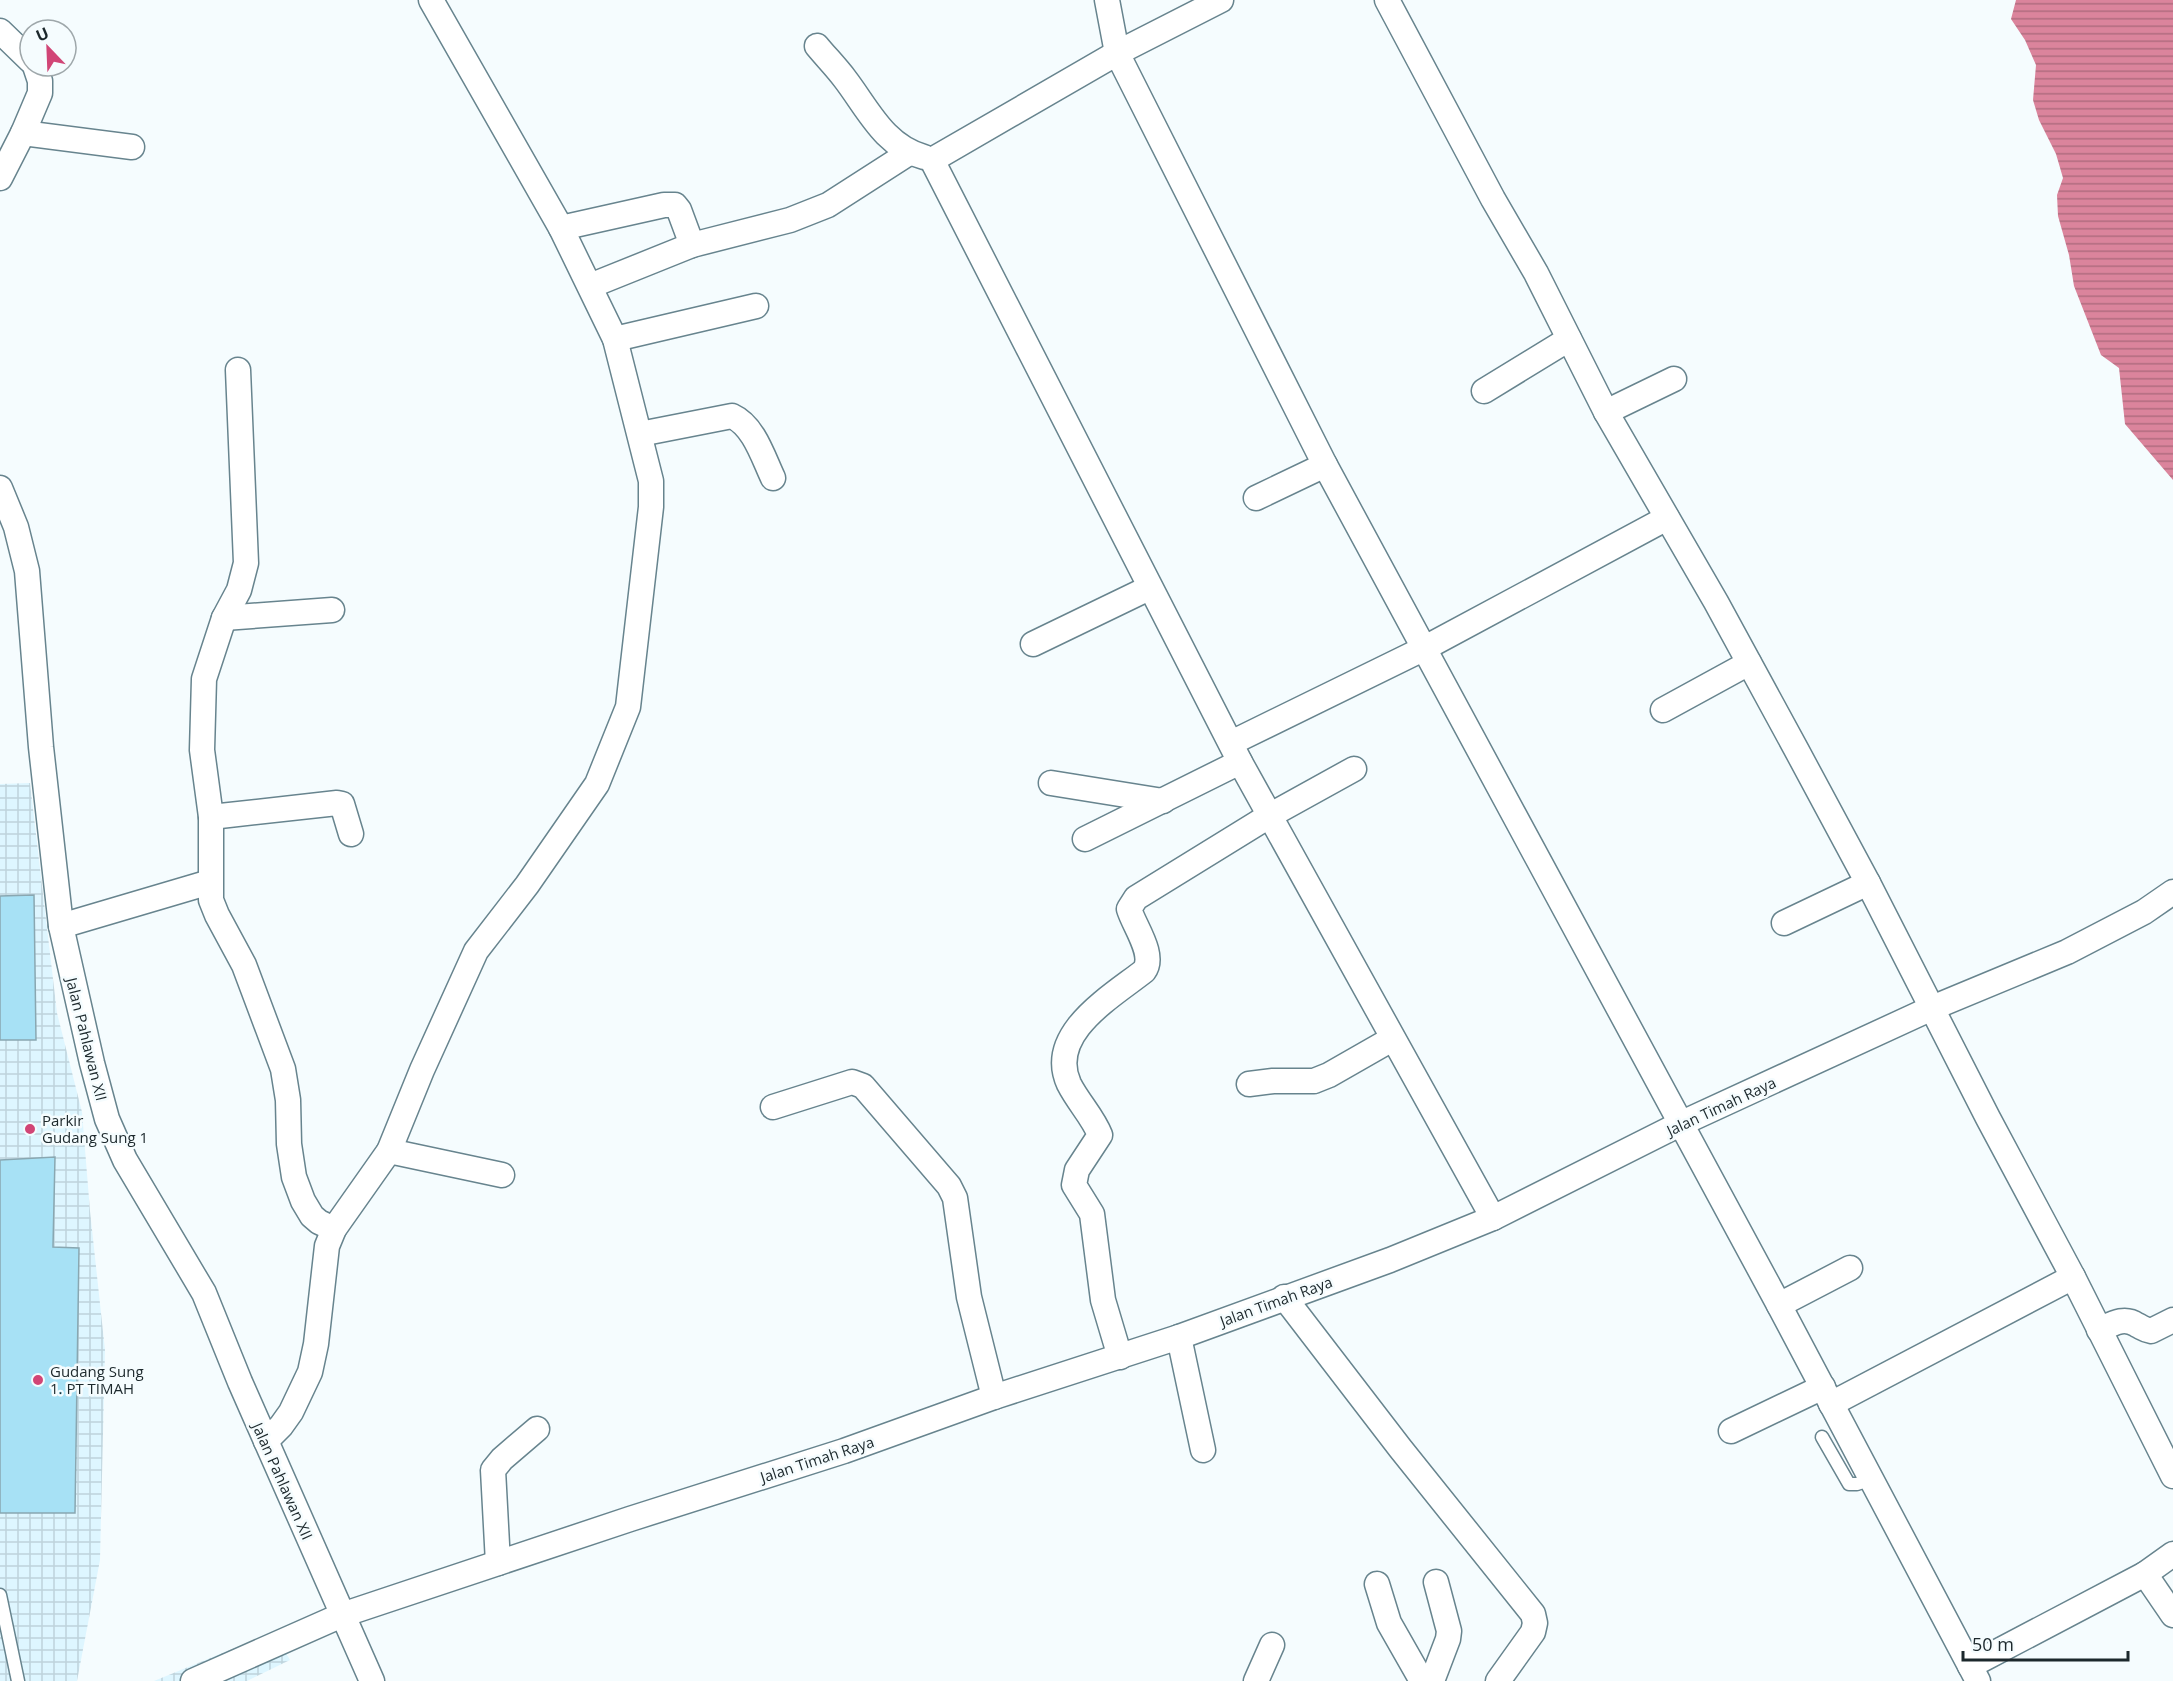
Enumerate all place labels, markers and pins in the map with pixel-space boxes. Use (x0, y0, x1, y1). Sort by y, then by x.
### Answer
place label: Parkir Gudang Sung 1 (42, 1110, 148, 1147)
marker: Parkir Gudang Sung 1 (23, 1122, 37, 1136)
place label: Gudang Sung 1. PT TIMAH (50, 1361, 144, 1398)
marker: Gudang Sung 1. PT TIMAH (31, 1373, 45, 1387)

